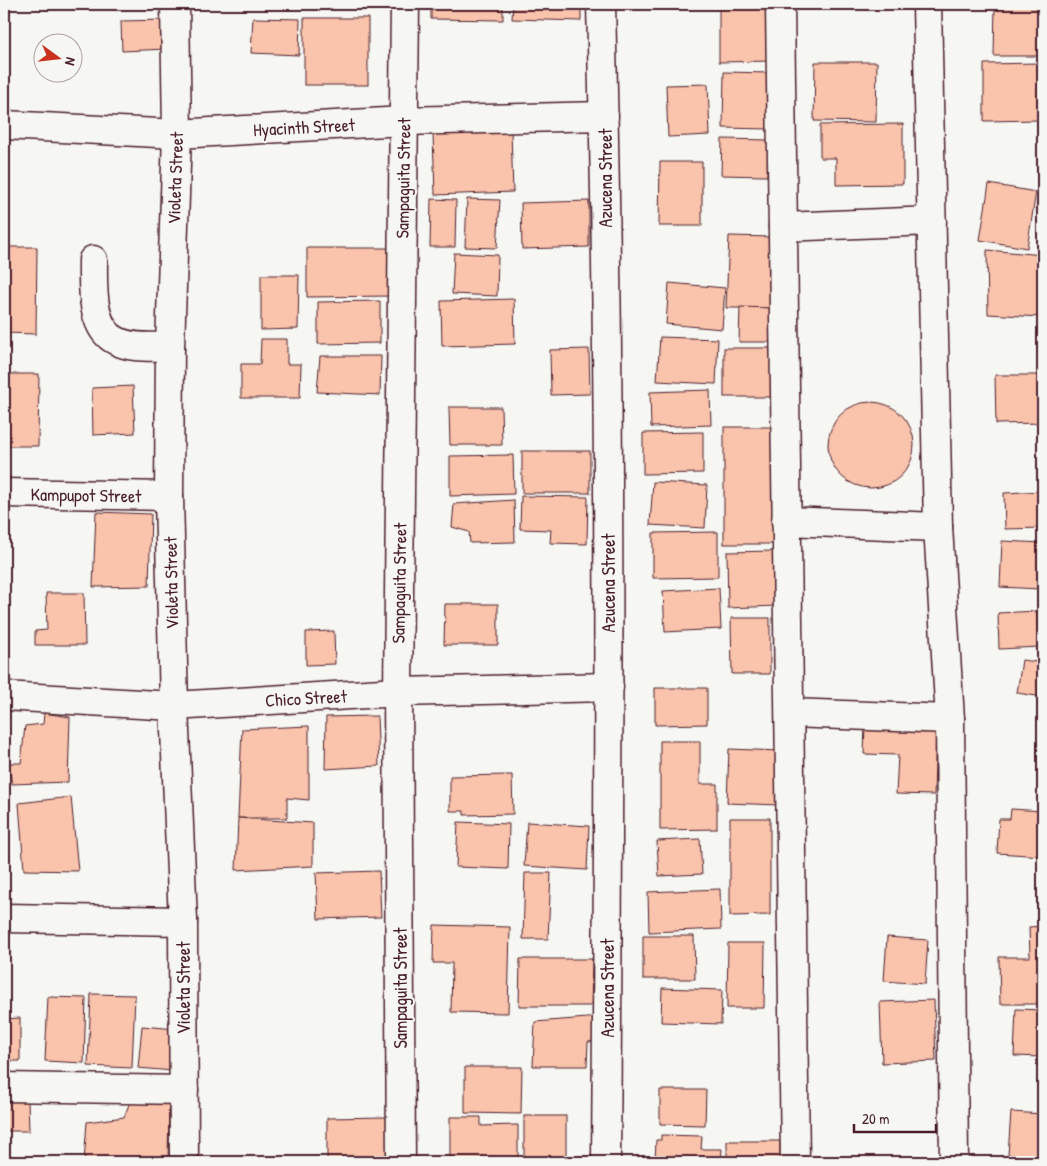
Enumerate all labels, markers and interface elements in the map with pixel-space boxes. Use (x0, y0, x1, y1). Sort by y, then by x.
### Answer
north arrow (32, 32, 82, 82)
text: N (61, 55, 81, 68)
street label: Hyacinth Street (252, 112, 356, 142)
street label: Sampaguita Street (389, 117, 417, 239)
street label: Azucena Street (593, 128, 618, 228)
street label: Violeta Street (161, 130, 189, 225)
street label: Kampupot Street (30, 482, 142, 508)
street label: Sampaguita Street (385, 522, 413, 644)
street label: Azucena Street (596, 533, 621, 633)
street label: Violeta Street (158, 536, 184, 630)
street label: Chico Street (265, 683, 348, 713)
street label: Sampaguita Street (388, 927, 413, 1048)
street label: Azucena Street (595, 938, 620, 1038)
street label: Violeta Street (171, 941, 196, 1034)
scale bar (854, 1101, 937, 1133)
text: 20 m (862, 1108, 889, 1129)

